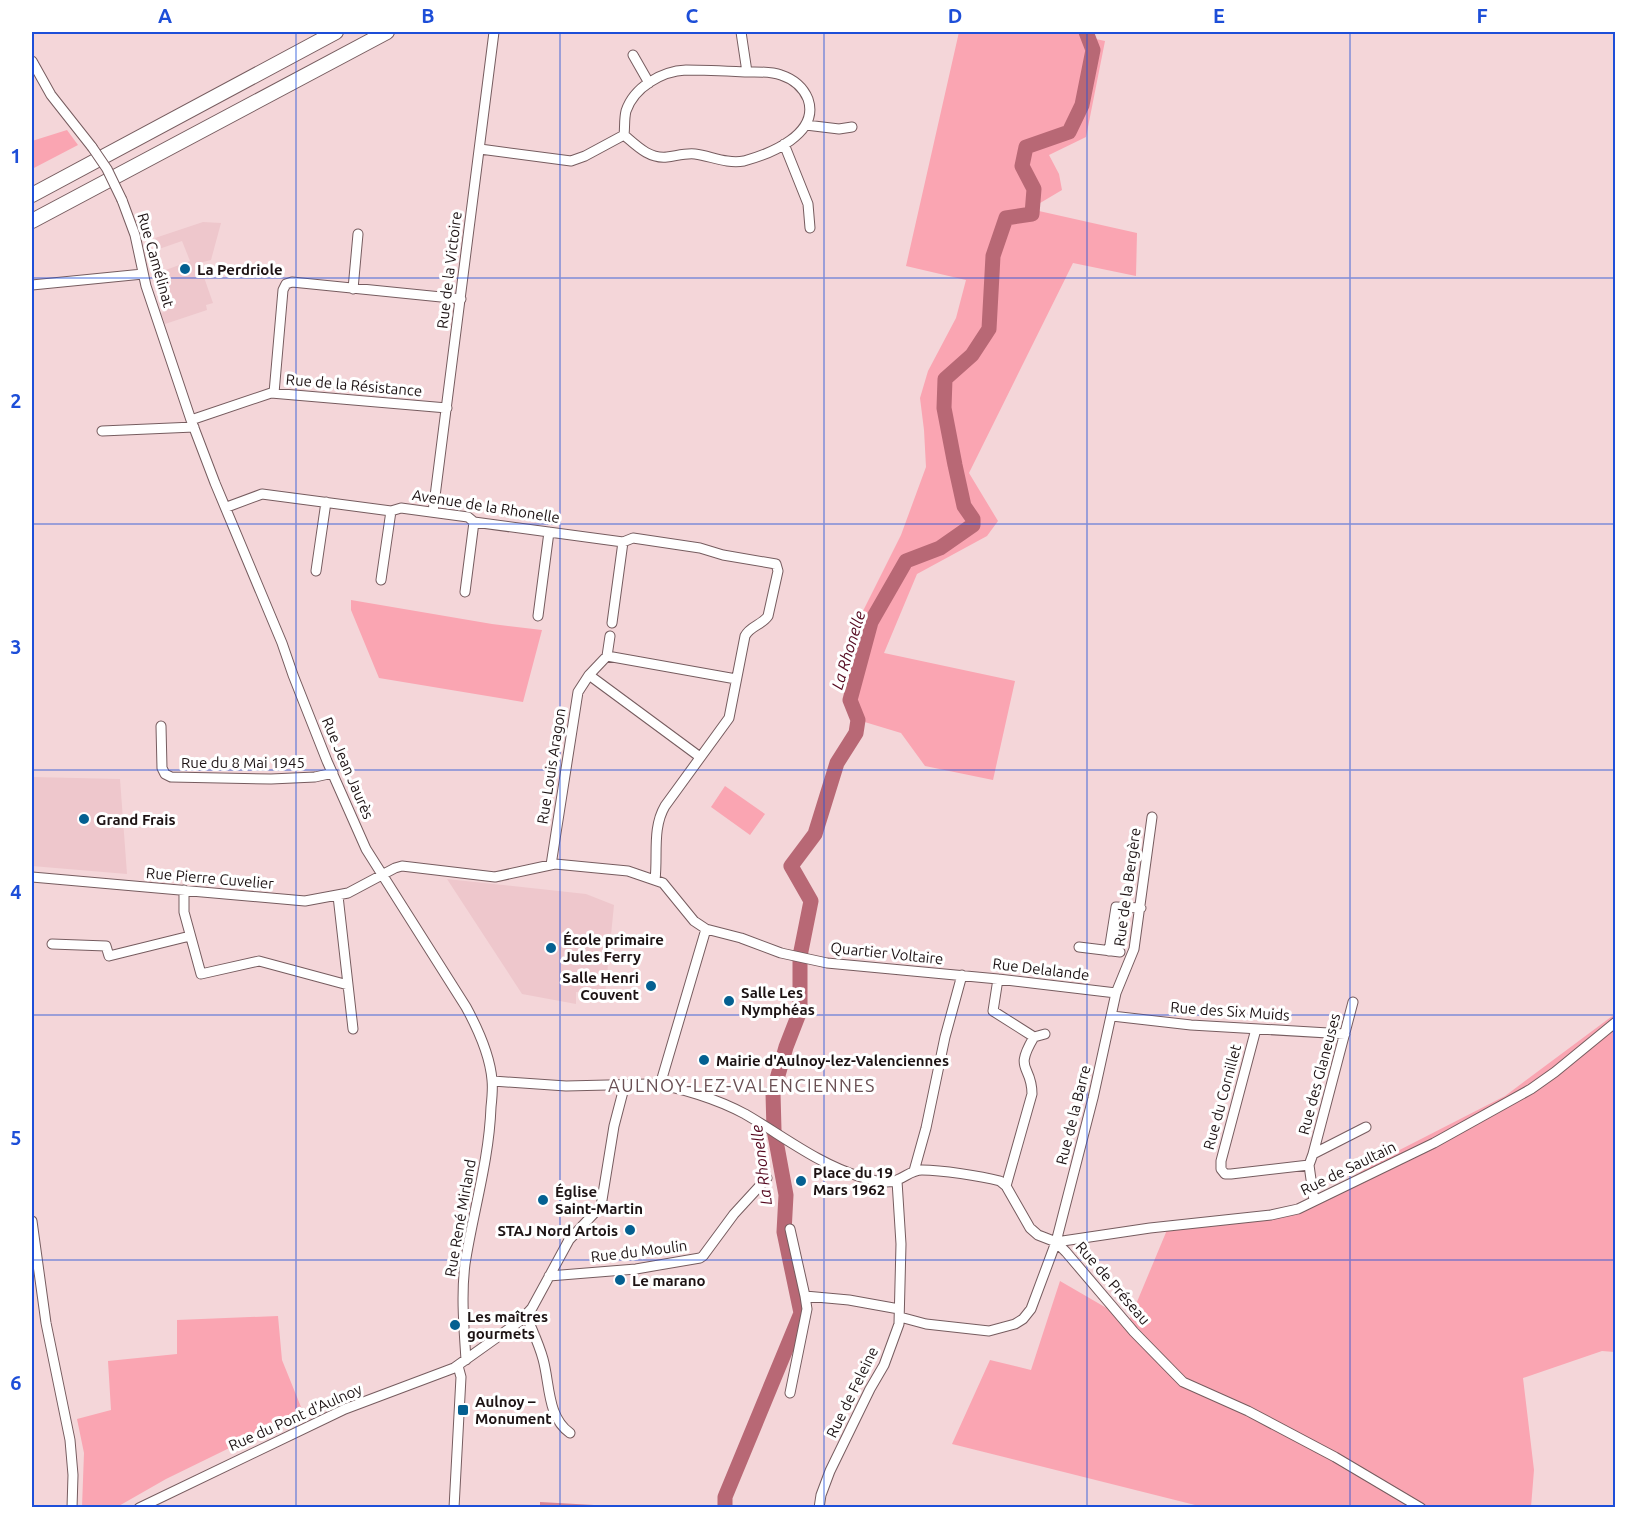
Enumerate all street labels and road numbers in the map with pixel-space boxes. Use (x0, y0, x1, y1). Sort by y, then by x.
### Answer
street label: Rue de la Victoire (433, 210, 465, 330)
street label: Rue Camélinat (134, 211, 178, 309)
street label: Rue de la Résistance (285, 371, 423, 399)
street label: Avenue de la Rhonelle (411, 486, 561, 526)
street label: Rue Louis Aragon (533, 707, 569, 825)
street label: Rue Jean Jaurès (319, 714, 377, 822)
street label: Rue du 8 Mai 1945 (181, 754, 305, 771)
street label: Rue de la Bergère (1110, 827, 1144, 947)
street label: Rue Pierre Cuvelier (145, 864, 275, 892)
street label: Quartier Voltaire (830, 939, 944, 967)
street label: Rue Delalande (992, 955, 1090, 983)
street label: Rue des Six Muids (1170, 998, 1290, 1024)
street label: Rue des Glaneuses (1295, 1011, 1343, 1137)
street label: Rue du Cornillet (1200, 1042, 1244, 1152)
street label: Rue de la Barre (1052, 1063, 1094, 1167)
street label: Rue de Saultain (1298, 1138, 1398, 1198)
street label: Rue René Mirland (441, 1158, 479, 1278)
street label: Rue du Moulin (590, 1237, 688, 1265)
street label: Rue de Préseau (1072, 1238, 1154, 1328)
street label: Rue de Feleine (823, 1344, 881, 1440)
street label: Rue du Pont d'Aulnoy (226, 1380, 364, 1454)

